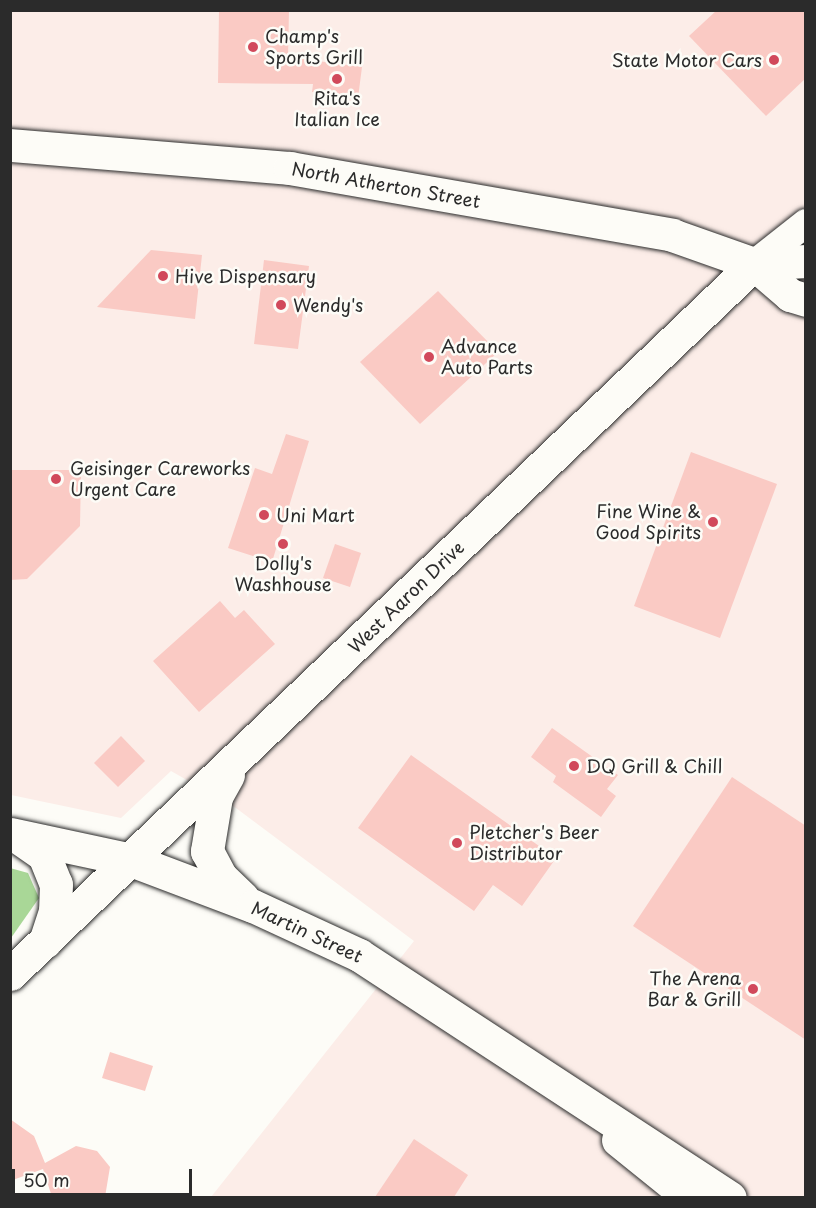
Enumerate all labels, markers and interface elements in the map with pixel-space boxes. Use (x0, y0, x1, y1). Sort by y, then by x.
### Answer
place label: Champ's Sports Grill (265, 26, 364, 68)
marker: Champ's Sports Grill (246, 40, 260, 54)
place label: State Motor Cars (611, 49, 762, 71)
marker: State Motor Cars (767, 53, 781, 67)
marker: Rita's Italian Ice (330, 72, 344, 86)
place label: Rita's Italian Ice (294, 88, 380, 130)
street label: North Atherton Street (289, 158, 483, 212)
place label: Hive Dispensary (175, 265, 316, 287)
marker: Hive Dispensary (156, 269, 170, 283)
place label: Wendy's (293, 294, 363, 316)
marker: Wendy's (274, 298, 288, 312)
place label: Advance Auto Parts (441, 336, 535, 378)
marker: Advance Auto Parts (422, 350, 436, 364)
place label: Geisinger Careworks Urgent Care (70, 458, 250, 500)
marker: Geisinger Careworks Urgent Care (47, 470, 65, 488)
place label: Fine Wine & Good Spirits (595, 501, 701, 544)
place label: Uni Mart (276, 504, 355, 526)
marker: Uni Mart (257, 508, 271, 522)
marker: Fine Wine & Good Spirits (706, 515, 720, 529)
street label: West Aaron Drive (344, 536, 468, 658)
marker: Dolly's Washhouse (276, 537, 290, 551)
place label: Dolly's Washhouse (235, 553, 331, 596)
place label: DQ Grill & Chill (586, 755, 722, 777)
marker: DQ Grill & Chill (567, 759, 581, 773)
place label: Pletcher's Beer Distributor (469, 822, 599, 864)
marker: Pletcher's Beer Distributor (450, 836, 464, 850)
street label: Martin Street (248, 897, 366, 967)
place label: The Arena Bar & Grill (647, 968, 741, 1010)
marker: The Arena Bar & Grill (746, 982, 760, 996)
scale bar (15, 1157, 195, 1195)
text: 50 m (23, 1166, 70, 1193)

